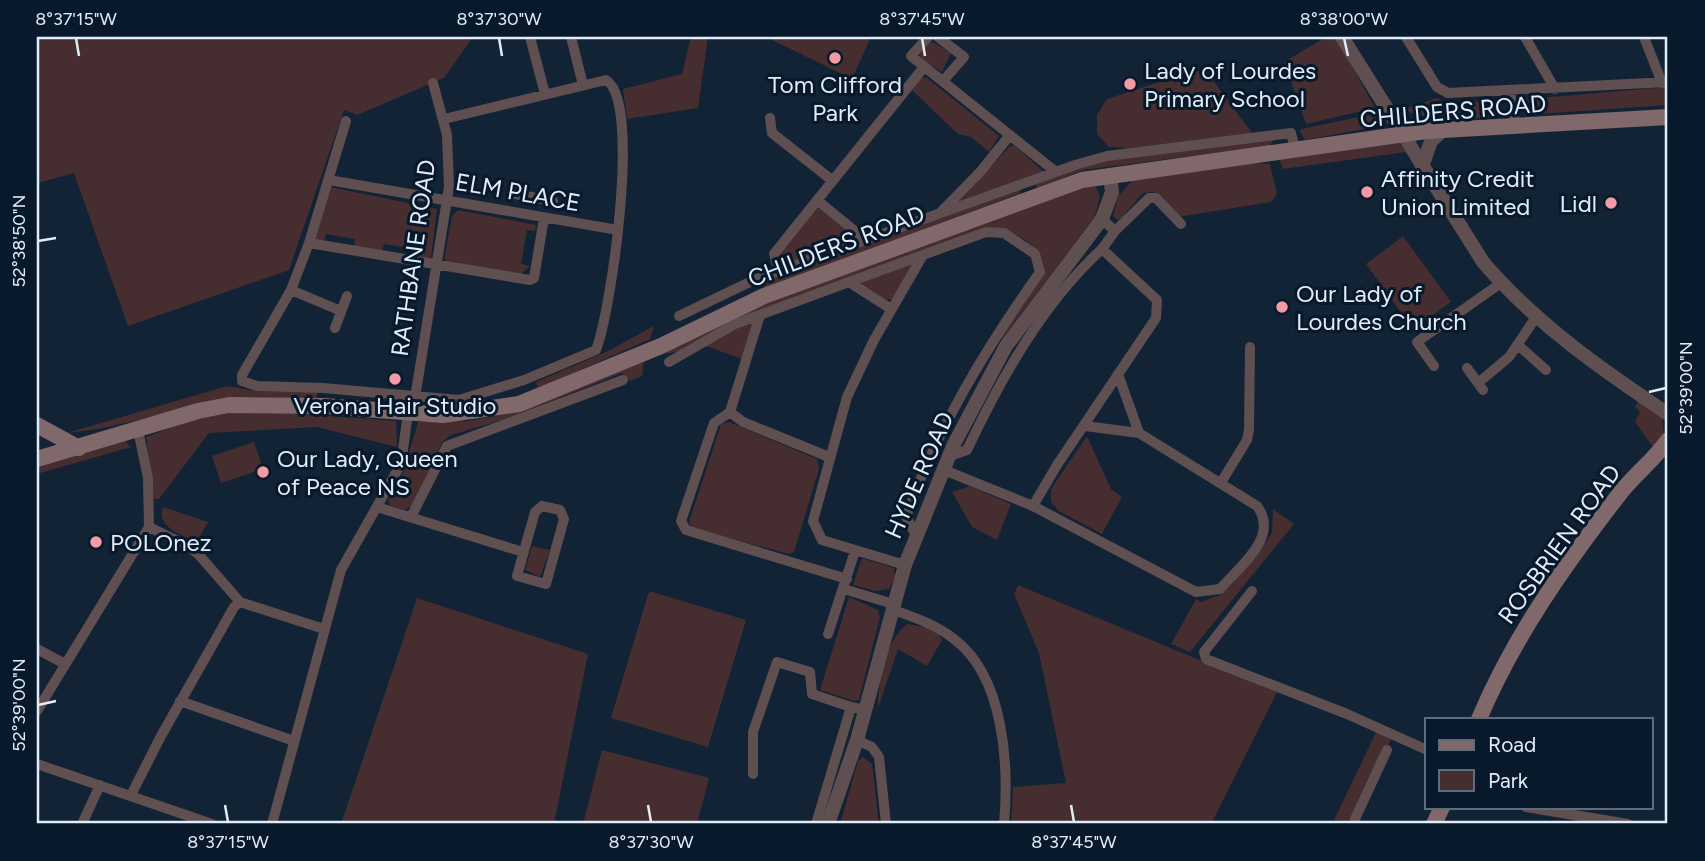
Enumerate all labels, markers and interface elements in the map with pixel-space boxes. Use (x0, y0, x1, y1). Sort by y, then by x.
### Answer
text: 8°37'15"W (35, 8, 118, 30)
text: 8°37'30"W (456, 8, 542, 30)
text: 8°37'45"W (879, 8, 965, 30)
text: 8°38'00"W (1300, 8, 1389, 30)
marker: Tom Clifford Park (827, 50, 843, 66)
place label: Lady of Lourdes Primary School (1144, 56, 1316, 113)
place label: Tom Clifford Park (768, 70, 902, 127)
marker: Lady of Lourdes Primary School (1122, 76, 1138, 92)
street label: CHILDERS ROAD (1359, 88, 1547, 134)
street label: RATHBANE ROAD (385, 158, 441, 358)
place label: Affinity Credit Union Limited (1381, 164, 1534, 221)
street label: ELM PLACE (453, 167, 583, 217)
marker: Affinity Credit Union Limited (1359, 184, 1375, 200)
place label: Lidl (1560, 189, 1597, 218)
text: 52°38'50"N (8, 194, 30, 288)
marker: Lidl (1603, 195, 1619, 211)
street label: CHILDERS ROAD (743, 199, 929, 293)
place label: Our Lady of Lourdes Church (1296, 279, 1467, 336)
marker: Our Lady of Lourdes Church (1274, 299, 1290, 315)
text: 52°39'00"N (1675, 341, 1697, 435)
marker: Verona Hair Studio (387, 371, 403, 387)
place label: Verona Hair Studio (294, 391, 497, 420)
street label: HYDE ROAD (878, 407, 960, 543)
place label: Our Lady, Queen of Peace NS (277, 444, 458, 501)
street label: ROSBRIEN ROAD (1492, 459, 1626, 629)
marker: Our Lady, Queen of Peace NS (255, 464, 271, 480)
place label: POLOnez (110, 528, 211, 557)
marker: POLOnez (88, 534, 104, 550)
text: 52°39'00"N (8, 658, 30, 752)
legend (1425, 718, 1652, 808)
text: Road (1488, 732, 1536, 757)
text: Park (1488, 768, 1529, 793)
text: 8°37'15"W (187, 831, 270, 853)
text: 8°37'30"W (608, 831, 694, 853)
text: 8°37'45"W (1031, 831, 1117, 853)

